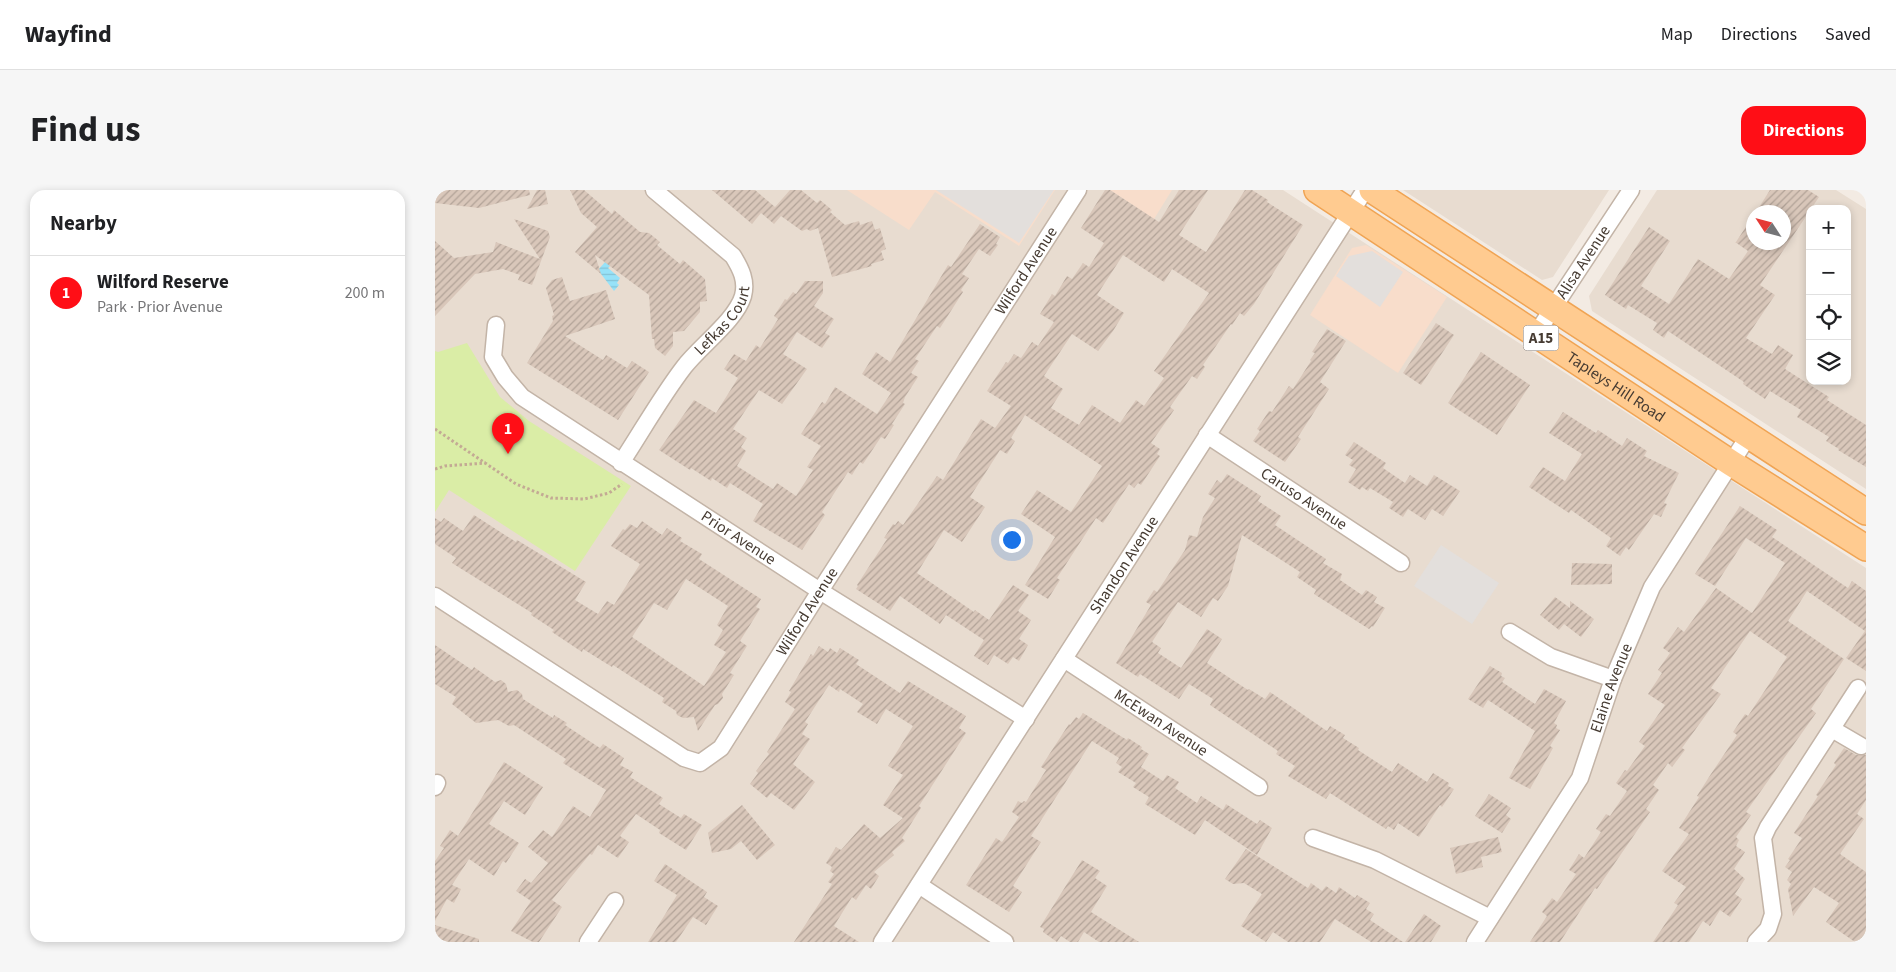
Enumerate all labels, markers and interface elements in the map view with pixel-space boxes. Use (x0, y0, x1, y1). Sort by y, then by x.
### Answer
text: Wayfind (25, 17, 112, 52)
text: Map (1661, 22, 1693, 47)
text: Directions (1721, 22, 1797, 47)
text: Saved (1825, 22, 1871, 47)
text: Find us (30, 105, 140, 155)
button: Directions (1741, 106, 1866, 155)
north arrow (1746, 205, 1791, 250)
map controls (1806, 205, 1851, 385)
button: + (1806, 205, 1851, 250)
text: Nearby (50, 208, 117, 238)
street label: Alisa Avenue (1551, 221, 1616, 303)
street label: Wilford Avenue (990, 222, 1063, 319)
button: − (1806, 250, 1851, 295)
text: Wilford Reserve (97, 269, 229, 296)
text: 1 (62, 282, 70, 304)
text: 200 m (345, 282, 385, 304)
street label: Lefkas Court (689, 285, 755, 360)
button: locate (1806, 295, 1851, 340)
text: Park · Prior Avenue (97, 296, 223, 318)
road number: A15 (1523, 326, 1559, 350)
button: layers (1806, 340, 1851, 385)
street label: Tapleys Hill Road (1562, 347, 1670, 428)
pin: 1 (492, 413, 524, 454)
street label: Caruso Avenue (1256, 462, 1351, 535)
street label: Prior Avenue (697, 505, 780, 570)
street label: Shandon Avenue (1084, 512, 1164, 619)
your location (999, 527, 1025, 553)
street label: Wilford Avenue (771, 563, 843, 660)
street label: Elaine Avenue (1585, 640, 1638, 736)
street label: McEwan Avenue (1110, 684, 1212, 762)

